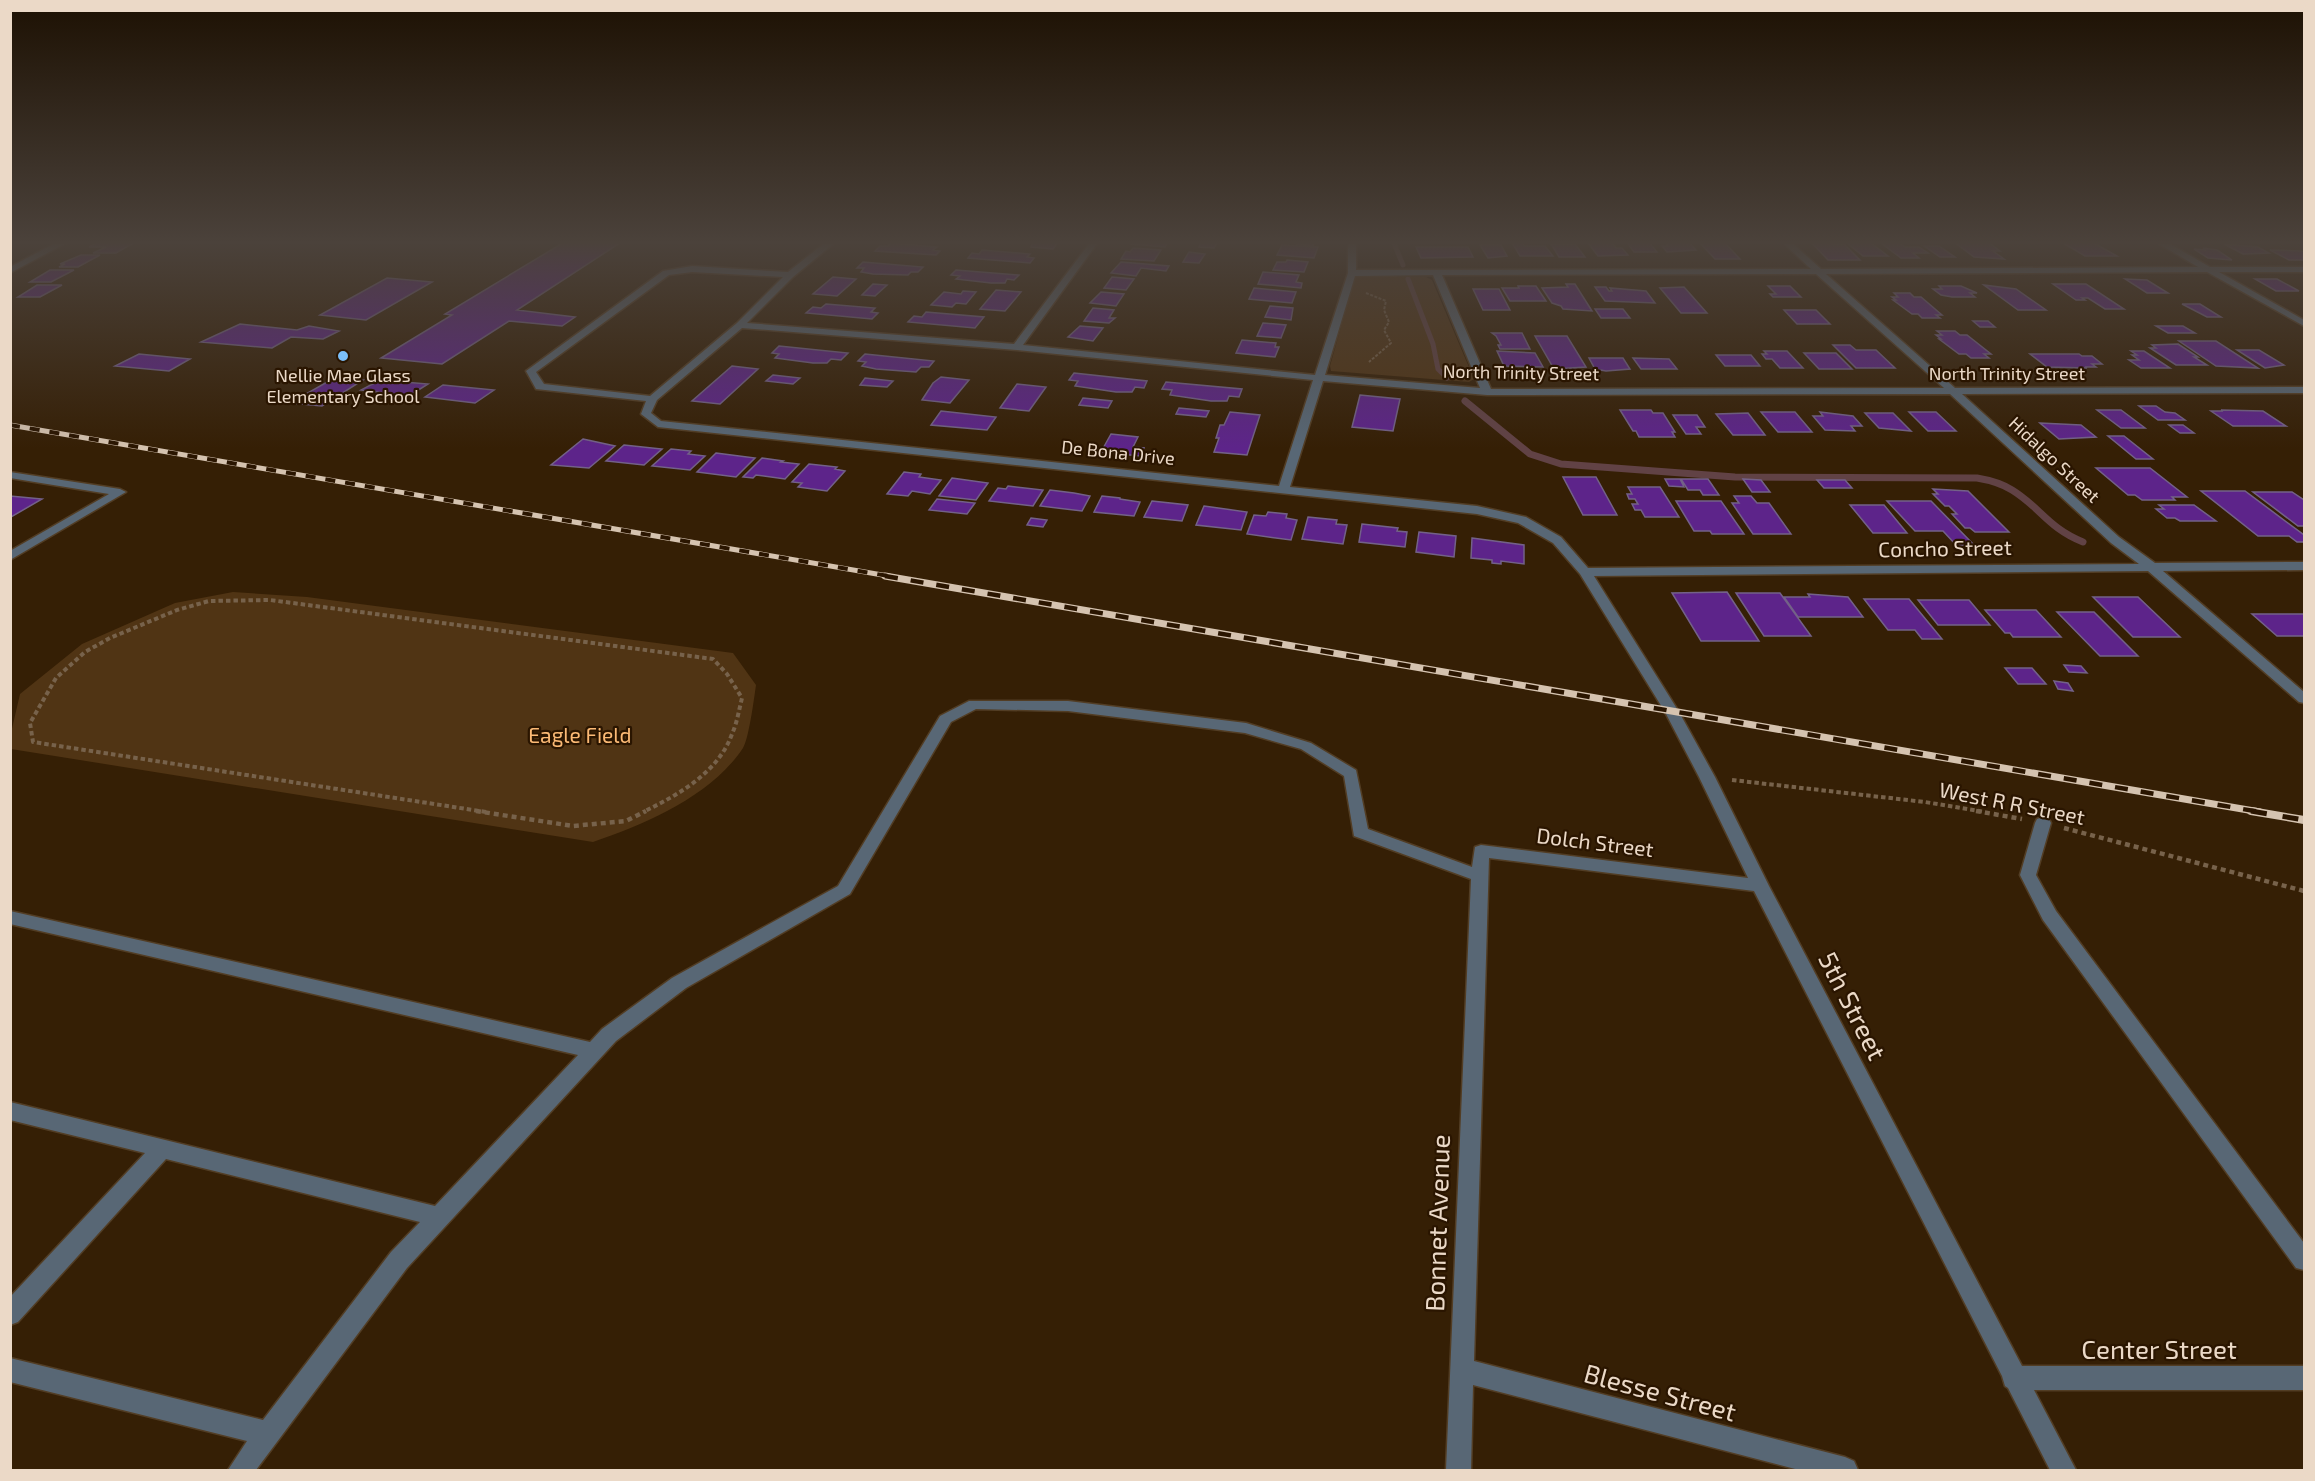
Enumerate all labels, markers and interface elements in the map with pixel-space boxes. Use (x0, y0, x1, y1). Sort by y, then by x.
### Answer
marker: Nellie Mae Glass Elementary School (336, 349, 350, 363)
street label: North Trinity Street (1443, 360, 1600, 384)
street label: North Trinity Street (1929, 362, 2085, 384)
place label: Nellie Mae Glass Elementary School (266, 364, 420, 407)
street label: Hidalgo Street (2005, 412, 2105, 507)
street label: De Bona Drive (1060, 435, 1176, 469)
street label: Concho Street (1878, 534, 2012, 561)
park label: Eagle Field (528, 722, 632, 747)
street label: West R R Street (1937, 776, 2087, 829)
street label: Dolch Street (1535, 822, 1655, 861)
street label: 5th Street (1813, 946, 1894, 1065)
street label: Bonnet Avenue (1418, 1134, 1455, 1312)
street label: Center Street (2081, 1333, 2237, 1364)
street label: Blesse Street (1581, 1356, 1740, 1427)

